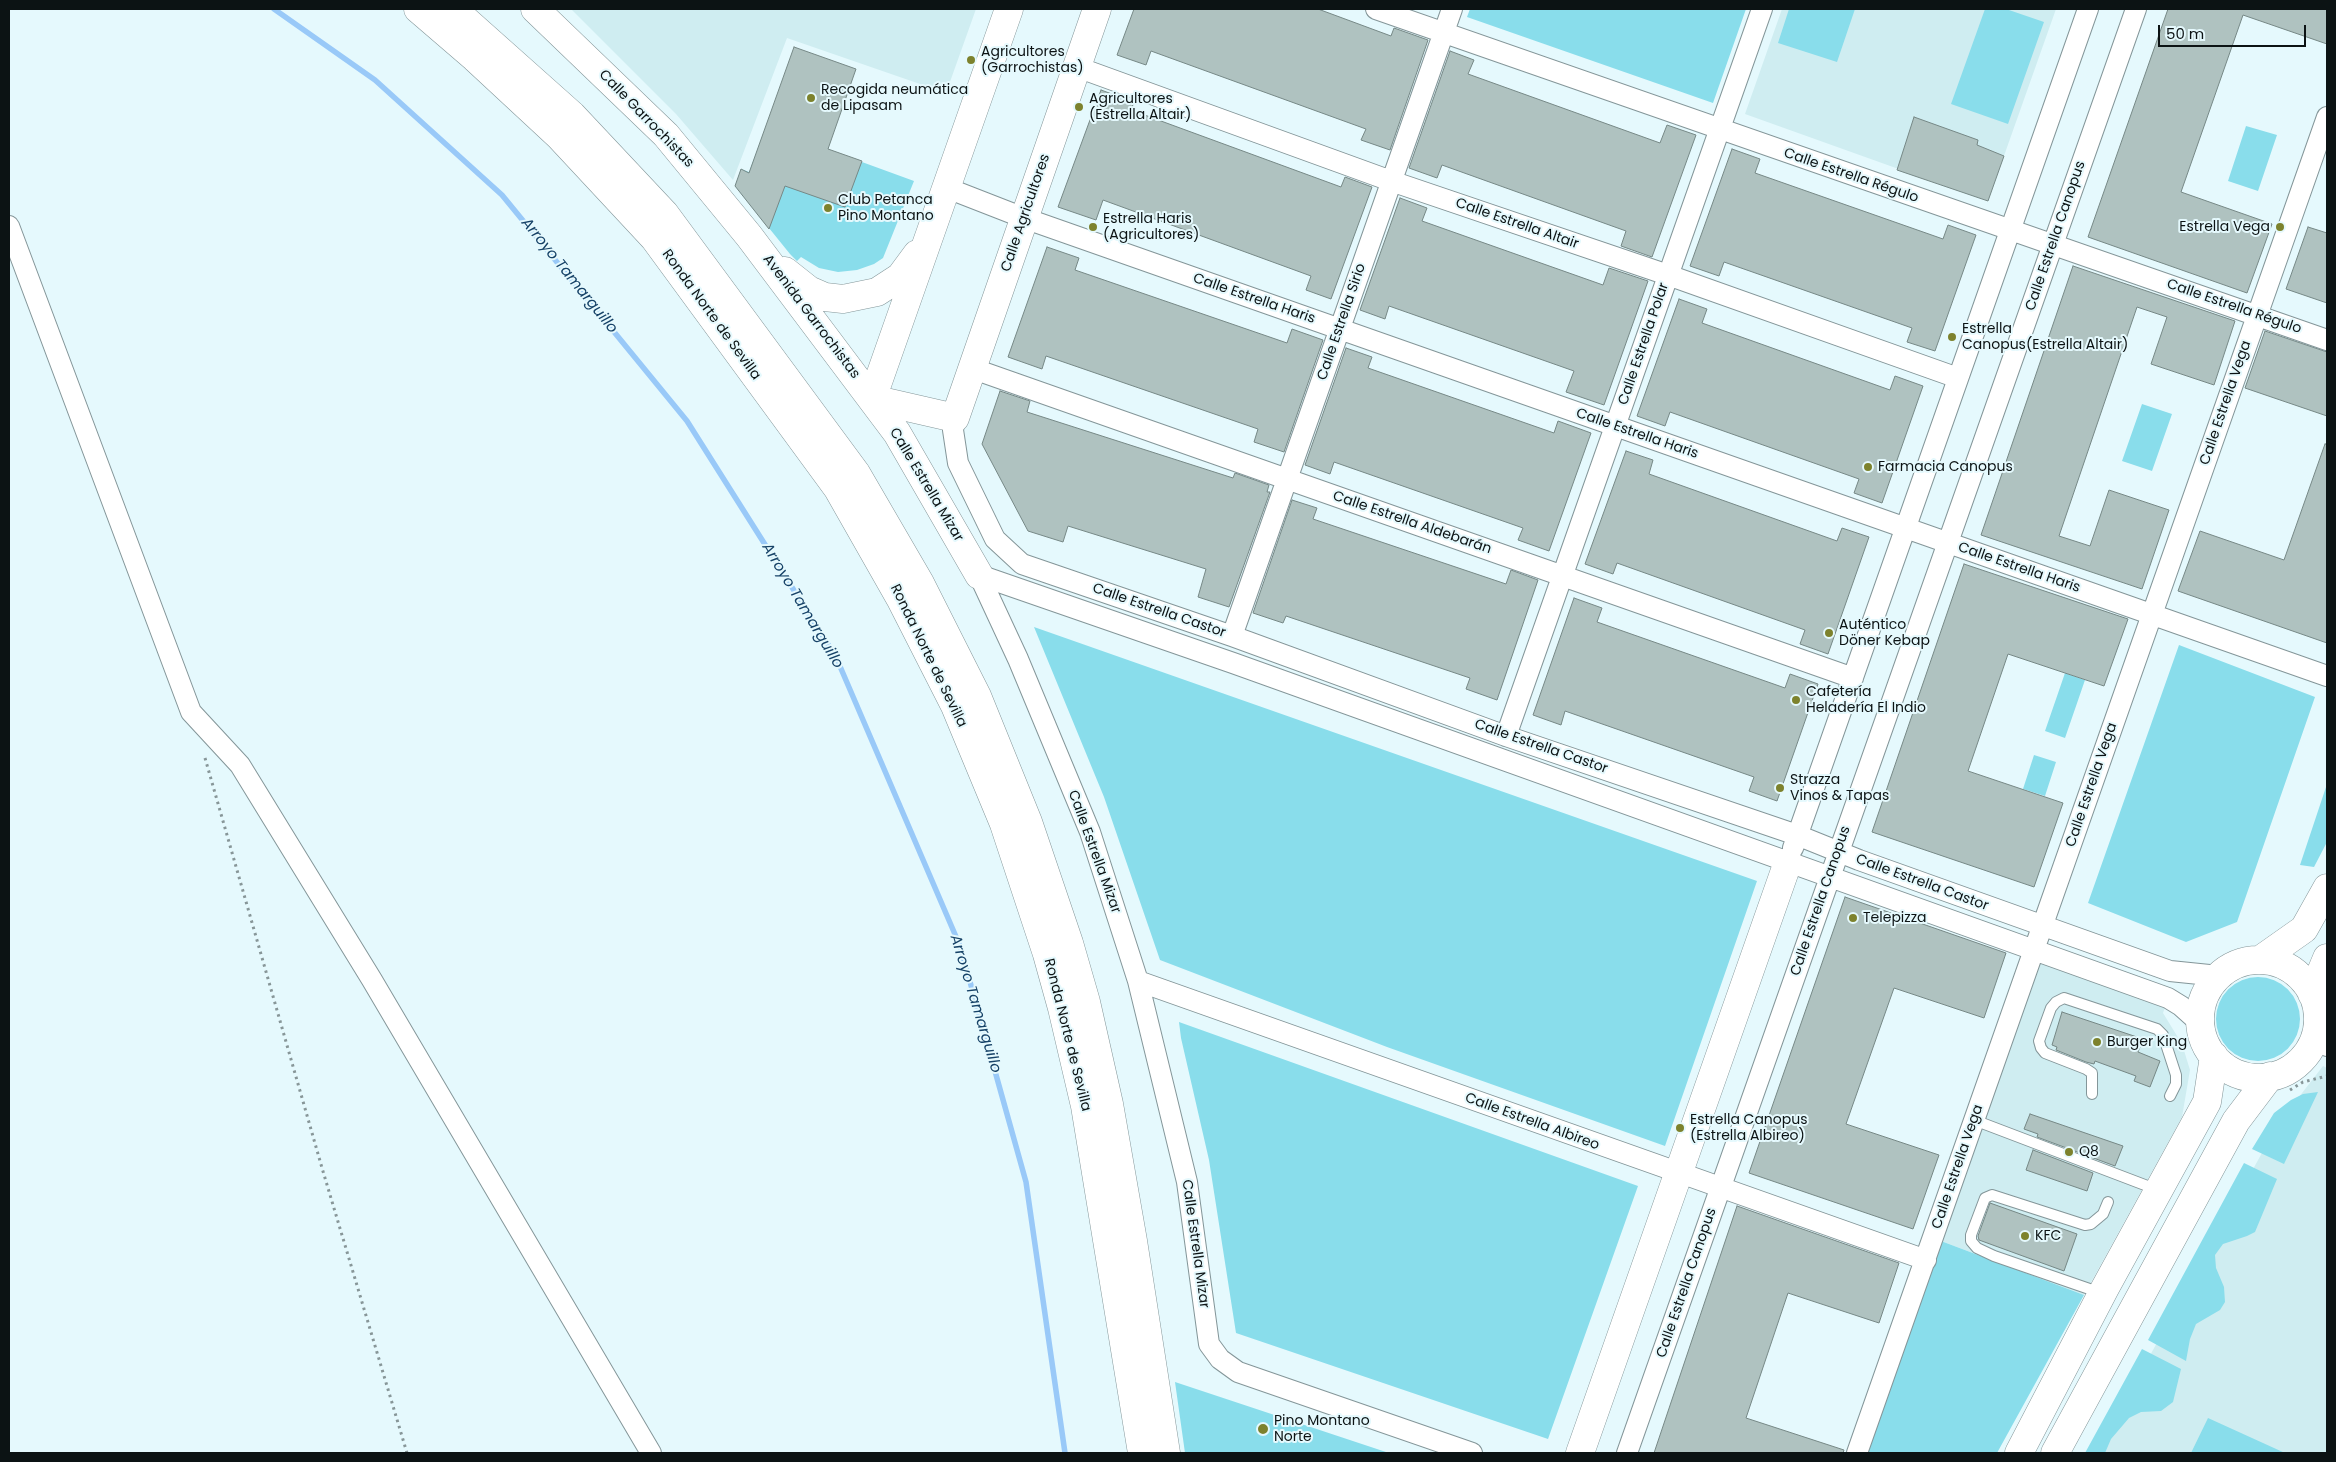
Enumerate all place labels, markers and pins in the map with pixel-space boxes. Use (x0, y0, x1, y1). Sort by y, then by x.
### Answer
place label: Agricultores (Garrochistas) (981, 44, 1084, 76)
marker: Agricultores (Garrochistas) (965, 54, 977, 66)
place label: Recogida neumática de Lipasam (821, 82, 968, 114)
place label: Agricultores (Estrella Altair) (1089, 91, 1191, 124)
marker: Recogida neumática de Lipasam (805, 92, 817, 104)
marker: Agricultores (Estrella Altair) (1073, 101, 1085, 113)
place label: Club Petanca Pino Montano (838, 192, 934, 224)
marker: Club Petanca Pino Montano (822, 202, 834, 214)
place label: Estrella Haris (Agricultores) (1103, 211, 1199, 243)
place label: Estrella Vega (2179, 219, 2270, 235)
marker: Estrella Haris (Agricultores) (1087, 221, 1099, 233)
marker: Estrella Vega (2274, 221, 2286, 233)
place label: Estrella Canopus(Estrella Altair) (1962, 321, 2128, 354)
marker: Estrella Canopus(Estrella Altair) (1946, 331, 1958, 343)
place label: Farmacia Canopus (1878, 459, 2013, 475)
marker: Farmacia Canopus (1862, 461, 1874, 473)
place label: Auténtico Döner Kebap (1839, 617, 1930, 650)
marker: Auténtico Döner Kebap (1823, 627, 1835, 639)
place label: Cafetería Heladería El Indio (1806, 684, 1926, 716)
marker: Cafetería Heladería El Indio (1790, 694, 1802, 706)
place label: Strazza Vinos & Tapas (1790, 772, 1889, 804)
marker: Strazza Vinos & Tapas (1774, 782, 1786, 794)
place label: Telepizza (1863, 910, 1926, 926)
marker: Telepizza (1847, 912, 1859, 924)
place label: Burger King (2107, 1034, 2187, 1050)
marker: Burger King (2091, 1036, 2103, 1048)
place label: Estrella Canopus (Estrella Albireo) (1690, 1112, 1808, 1144)
marker: Estrella Canopus (Estrella Albireo) (1674, 1122, 1686, 1134)
place label: Q8 (2079, 1144, 2099, 1160)
marker: Q8 (2063, 1146, 2075, 1158)
place label: KFC (2035, 1228, 2061, 1244)
marker: KFC (2019, 1230, 2031, 1242)
place label: Pino Montano Norte (1274, 1413, 1370, 1445)
marker: Pino Montano Norte (1256, 1422, 1270, 1436)

